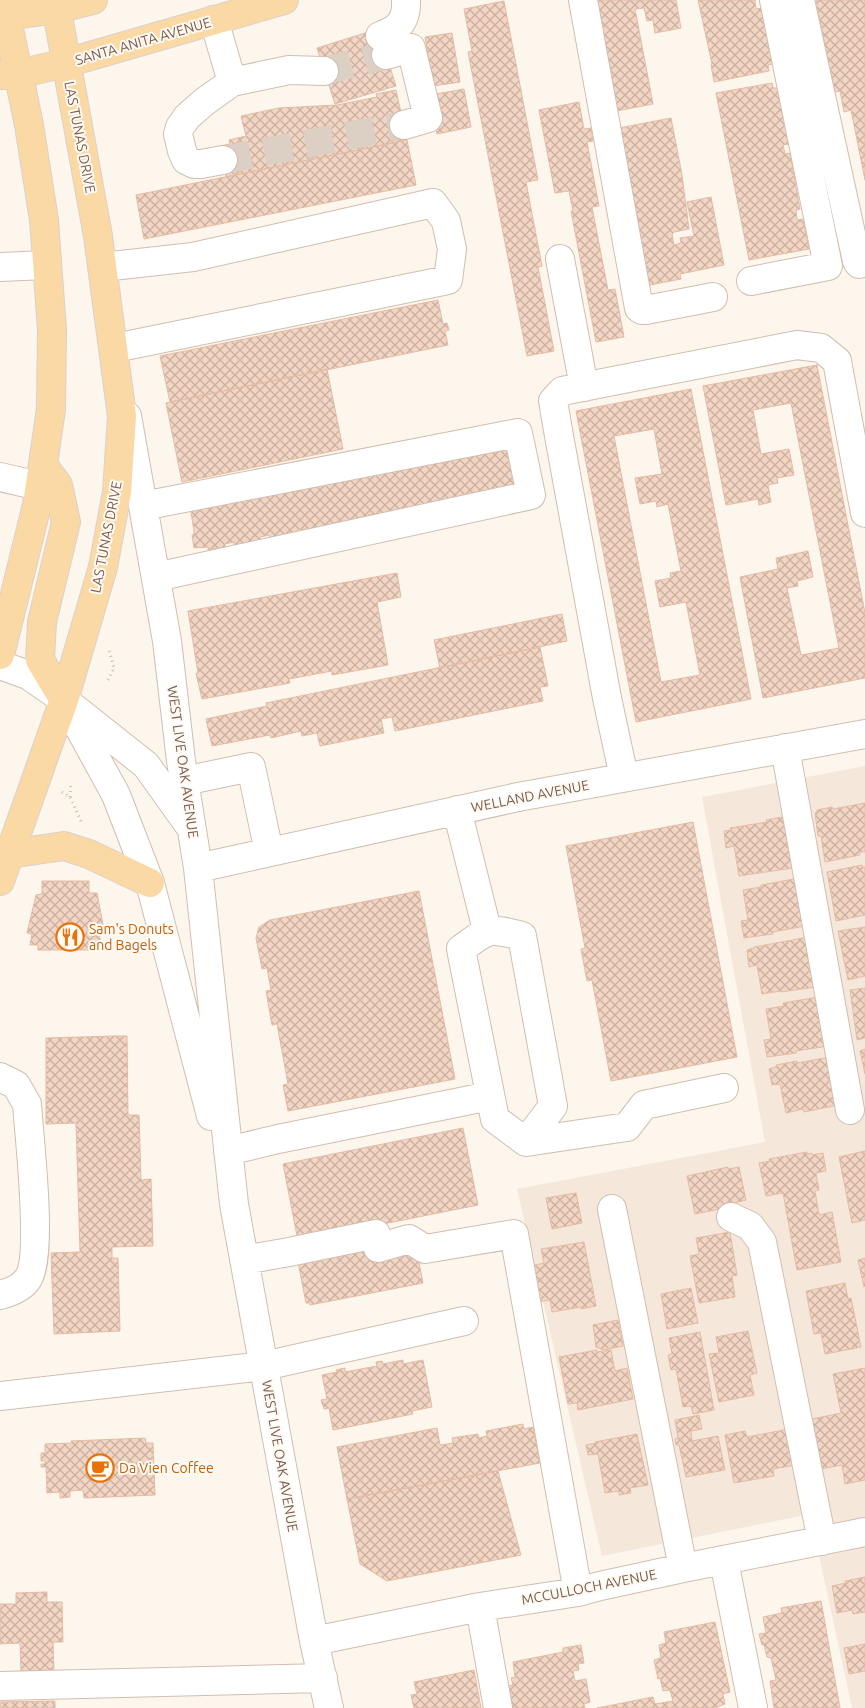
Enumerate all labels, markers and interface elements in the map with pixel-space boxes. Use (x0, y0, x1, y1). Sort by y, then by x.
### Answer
street label: SANTA ANITA AVENUE (73, 14, 213, 68)
street label: LAS TUNAS DRIVE (61, 80, 99, 194)
street label: LAS TUNAS DRIVE (87, 480, 125, 594)
street label: WEST LIVE OAK AVENUE (164, 685, 202, 839)
street label: WELLAND AVENUE (469, 777, 591, 815)
place label: Sam's Donuts and Bagels (89, 921, 174, 953)
restaurant icon: Sam's Donuts and Bagels (55, 922, 85, 952)
street label: WEST LIVE OAK AVENUE (259, 1379, 301, 1533)
cafe icon: Da Vien Coffee (85, 1453, 115, 1483)
place label: Da Vien Coffee (119, 1460, 214, 1476)
street label: MCCULLOCH AVENUE (520, 1566, 658, 1608)

